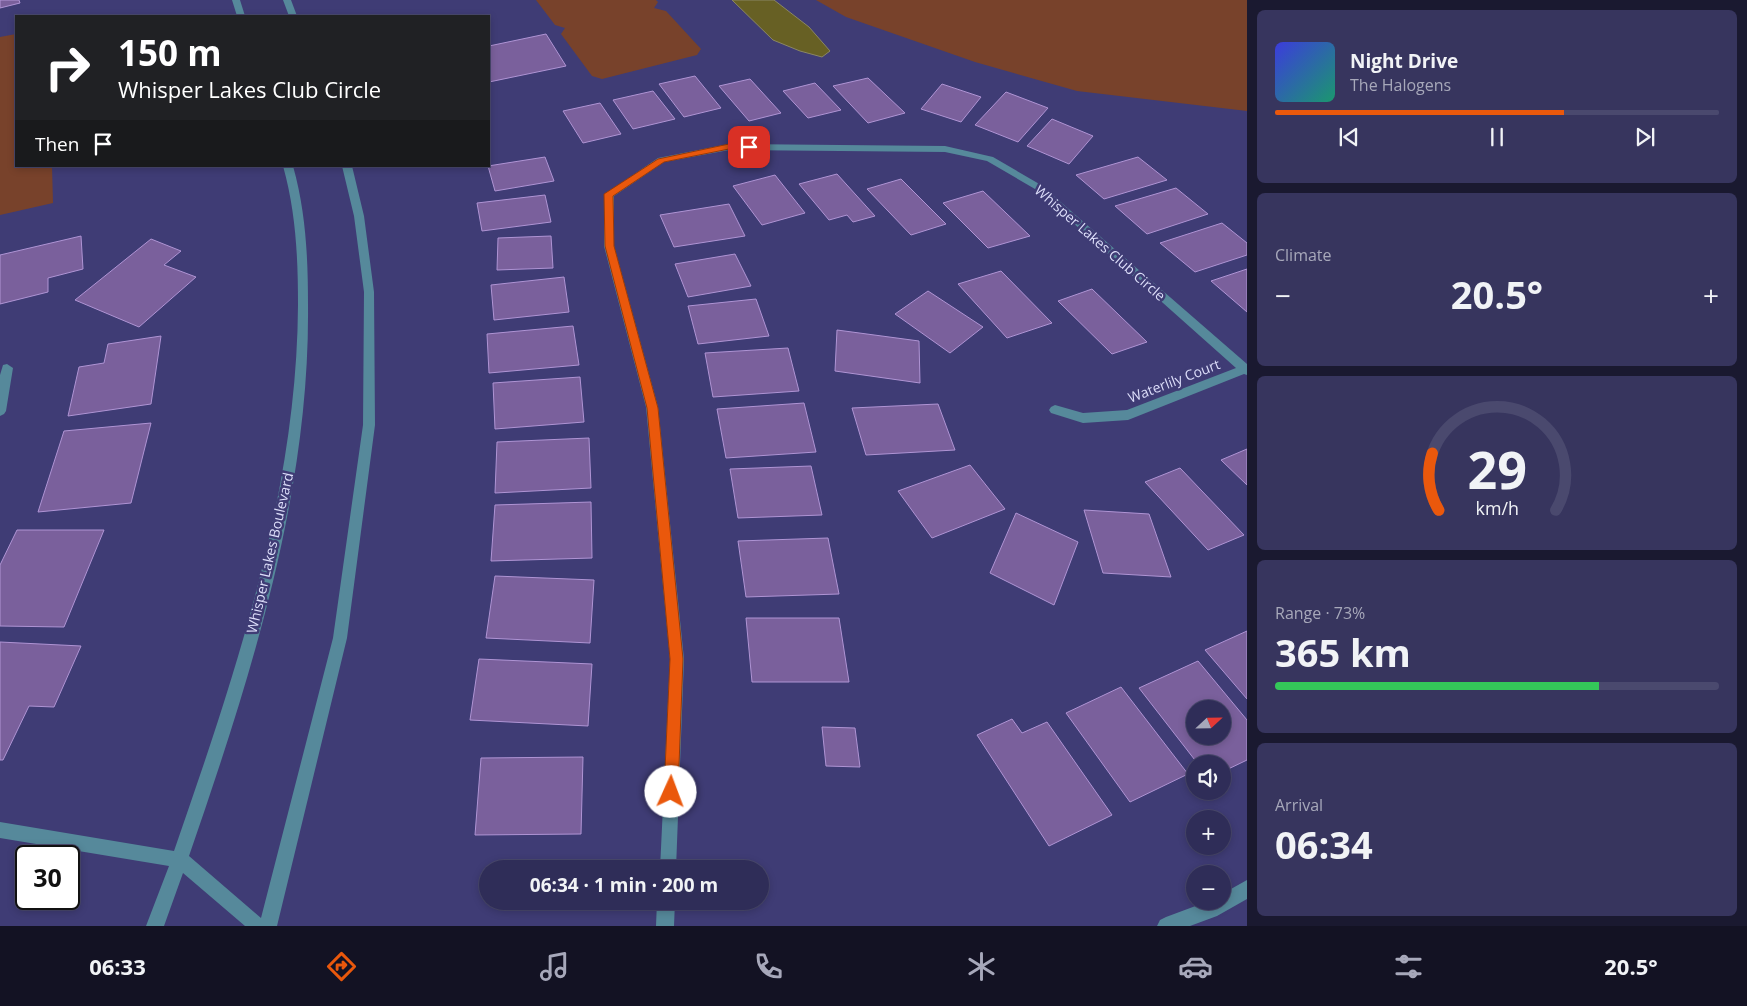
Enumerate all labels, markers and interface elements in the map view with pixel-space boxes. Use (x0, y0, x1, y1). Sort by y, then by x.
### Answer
text: 150 m (118, 29, 222, 76)
icon: right (35, 35, 100, 100)
text: Night Drive (1350, 48, 1458, 74)
text: Whisper Lakes Club Circle (118, 74, 381, 104)
text: The Halogens (1350, 74, 1451, 96)
icon: previous (1335, 123, 1363, 151)
icon: pause (1483, 123, 1511, 151)
icon: next (1631, 123, 1659, 151)
pin (728, 126, 770, 168)
icon: arrive (89, 130, 117, 158)
text: Then (35, 131, 79, 157)
icon: arrive (735, 133, 763, 161)
street label: Whisper Lakes Club Circle (1031, 181, 1170, 305)
text: Climate (1275, 244, 1332, 266)
text: 20.5° (1451, 268, 1543, 320)
text: − (1275, 276, 1291, 314)
text: + (1703, 276, 1719, 314)
street label: Waterlily Court (1125, 354, 1223, 407)
text: 29 (1467, 433, 1527, 504)
street label: Whisper Lakes Boulevard (242, 471, 297, 635)
text: km/h (1475, 496, 1519, 520)
text: Range · 73% (1275, 602, 1365, 624)
text: 365 km (1275, 626, 1411, 678)
north arrow (1186, 700, 1231, 745)
map controls (1186, 700, 1231, 910)
button: sound (1186, 755, 1231, 800)
position arrow (644, 765, 696, 817)
text: Arrival (1275, 794, 1323, 816)
button: + (1186, 810, 1231, 855)
text: 06:34 (1275, 818, 1373, 870)
speed limit sign: 30 (15, 845, 80, 910)
button: − (1186, 865, 1231, 910)
text: 06:34 · 1 min · 200 m (530, 872, 718, 898)
icon: directions (324, 949, 359, 984)
icon: music (537, 949, 572, 984)
icon: phone (751, 949, 786, 984)
icon: climate (964, 949, 999, 984)
icon: car (1178, 949, 1213, 984)
icon: filters (1391, 949, 1426, 984)
text: 06:33 (89, 951, 146, 981)
text: 20.5° (1604, 951, 1658, 981)

